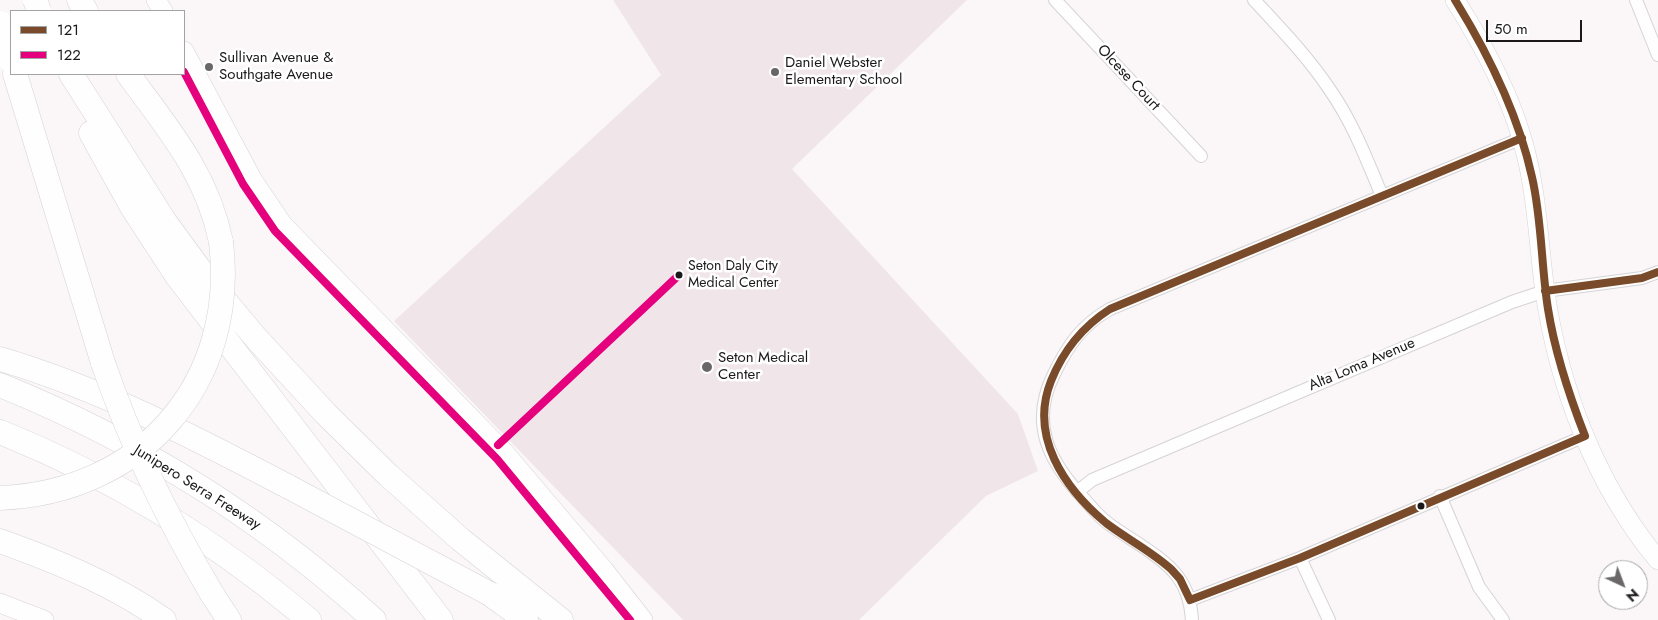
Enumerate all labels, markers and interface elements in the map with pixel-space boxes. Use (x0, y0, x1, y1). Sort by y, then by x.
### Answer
legend (10, 10, 185, 75)
scale bar (1488, 10, 1584, 42)
text: 50 m (1494, 18, 1528, 40)
text: 121 (57, 19, 79, 41)
street label: Olcese Court (1093, 41, 1163, 115)
text: 122 (57, 44, 81, 66)
place label: Sullivan Avenue & Southgate Avenue (219, 49, 333, 84)
place label: Daniel Webster Elementary School (785, 54, 902, 89)
marker: Sullivan Avenue & Southgate Avenue (203, 61, 215, 73)
marker: Daniel Webster Elementary School (769, 66, 781, 78)
place label: Seton Daly City Medical Center (688, 259, 779, 292)
marker: Seton Daly City Medical Center (674, 270, 684, 280)
street label: Alta Loma Avenue (1306, 334, 1418, 396)
place label: Seton Medical Center (718, 349, 808, 384)
marker: Seton Medical Center (700, 360, 714, 374)
street label: Junipero Serra Freeway (130, 442, 264, 534)
unlabelled marker (1416, 501, 1426, 511)
north arrow (1598, 560, 1648, 610)
text: N (1622, 584, 1643, 606)

